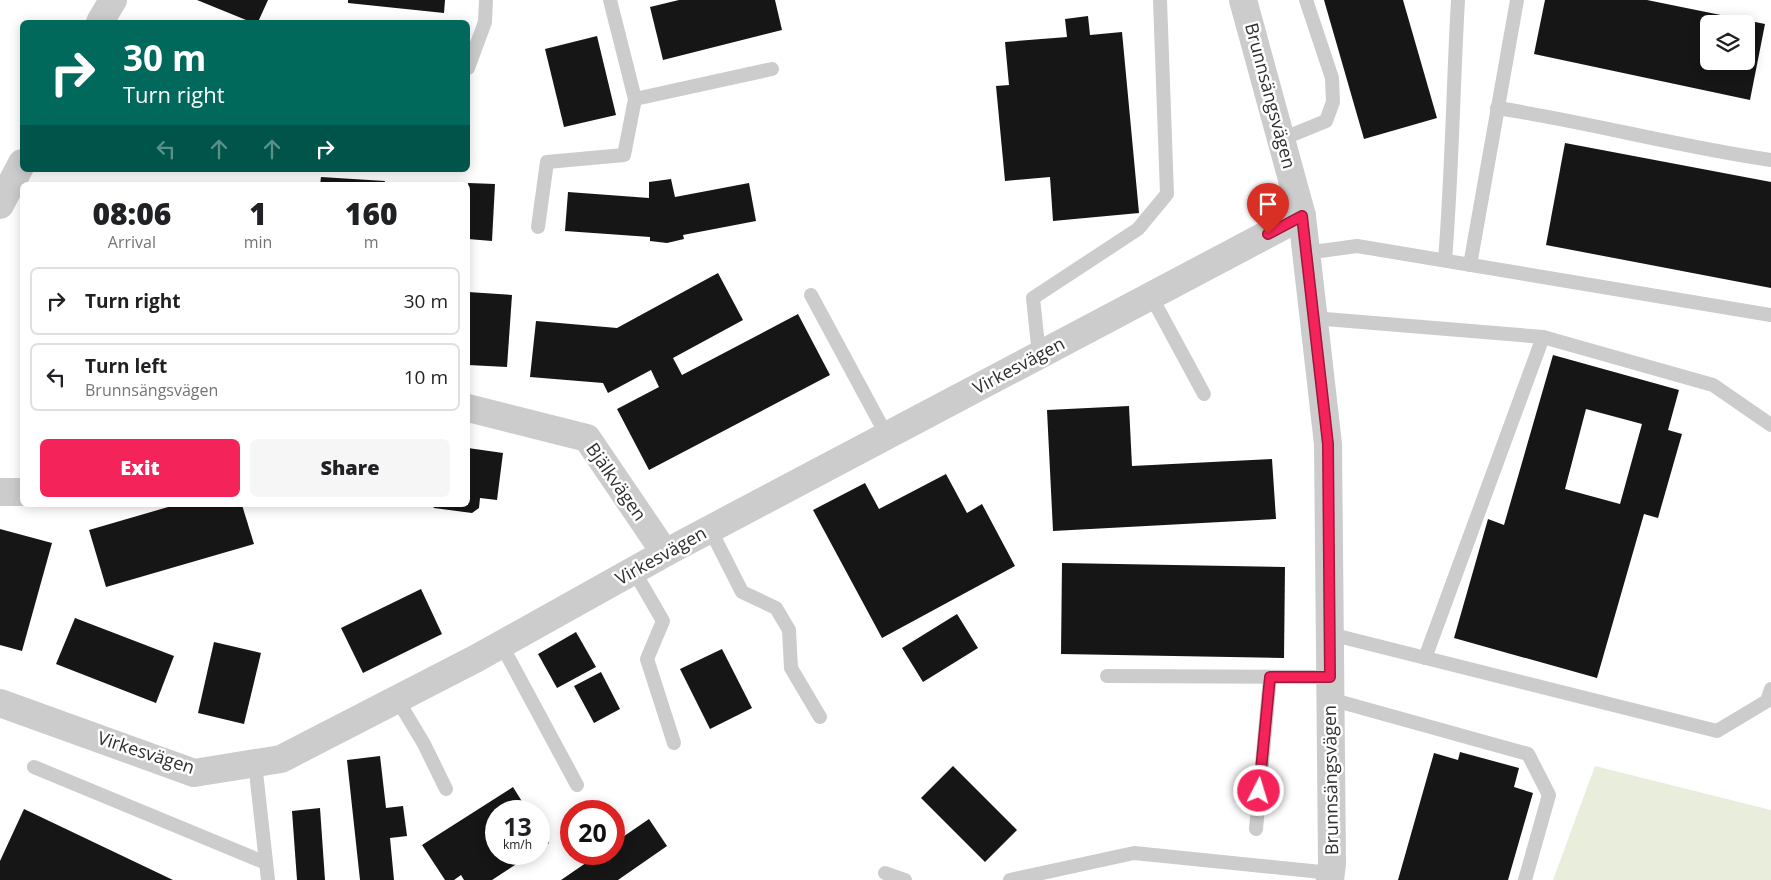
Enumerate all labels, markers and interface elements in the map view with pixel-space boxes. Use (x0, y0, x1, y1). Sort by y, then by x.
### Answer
map controls (1700, 15, 1755, 70)
button: layers (1700, 15, 1755, 70)
street label: Brunnsängsvägen (1240, 20, 1302, 171)
text: 30 m (123, 34, 206, 81)
icon: right (40, 40, 105, 105)
text: Turn right (123, 79, 225, 109)
icon: left (152, 135, 180, 163)
icon: ahead (205, 135, 233, 163)
icon: ahead (258, 135, 286, 163)
icon: right (311, 135, 339, 163)
pin (1247, 183, 1289, 234)
icon: arrive (1254, 190, 1282, 218)
text: 08:06 (92, 193, 171, 234)
text: 1 (249, 193, 267, 234)
text: 160 (345, 193, 398, 234)
text: Arrival (108, 231, 156, 253)
text: min (244, 231, 272, 253)
text: m (364, 231, 379, 253)
icon: right (42, 287, 70, 315)
text: Turn right (85, 288, 180, 314)
text: 30 m (404, 288, 448, 314)
street label: Virkesvägen (968, 331, 1069, 399)
text: Turn left (85, 353, 167, 379)
icon: left (42, 363, 70, 391)
text: 10 m (404, 364, 448, 390)
text: Brunnsängsvägen (85, 379, 218, 401)
street label: Bjälkvägen (581, 438, 652, 525)
button: Exit (40, 439, 240, 497)
button: Share (250, 439, 450, 497)
street label: Virkesvägen (611, 520, 710, 590)
street label: Brunnsängsvägen (1317, 705, 1343, 855)
street label: Virkesvägen (95, 725, 198, 779)
position arrow (1232, 764, 1284, 816)
speed limit sign: 20 (560, 800, 625, 865)
text: 13 (503, 809, 532, 843)
text: km/h (503, 836, 532, 853)

